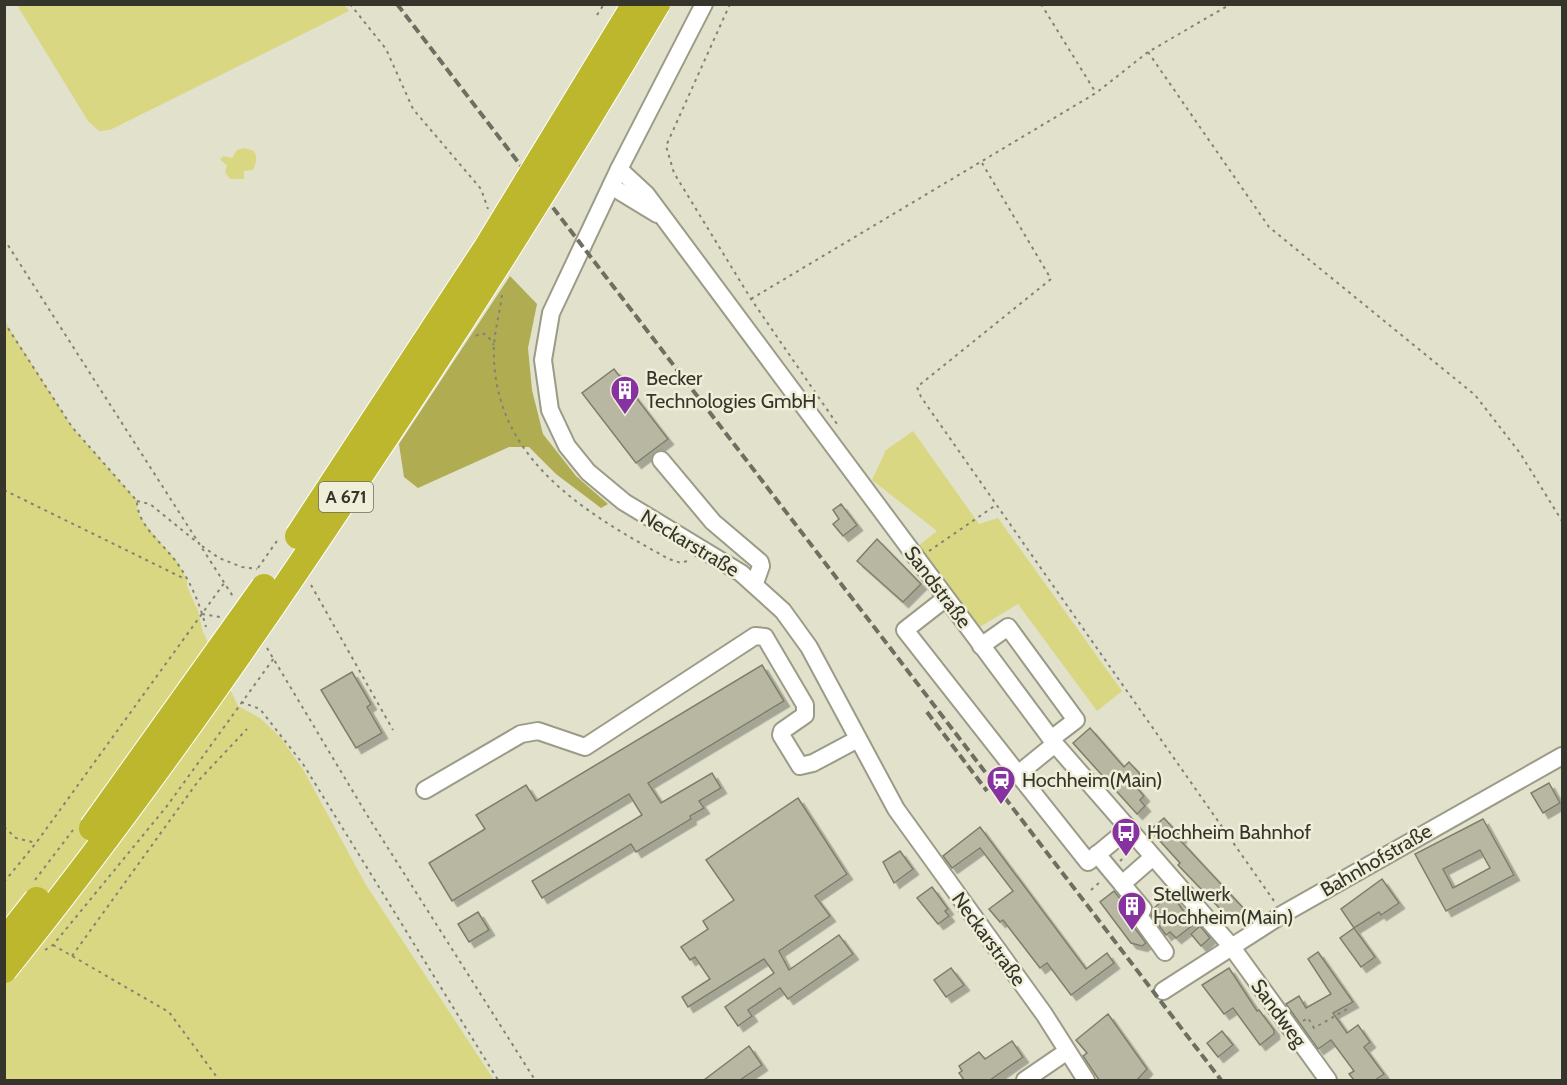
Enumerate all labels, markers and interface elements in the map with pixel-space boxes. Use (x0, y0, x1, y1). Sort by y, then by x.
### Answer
place label: Becker Technologies GmbH (646, 366, 816, 413)
building icon: Becker Technologies GmbH (609, 374, 641, 416)
road number: A 671 (319, 482, 373, 512)
street label: Neckarstraße (637, 504, 743, 582)
street label: Sandstraße (900, 541, 976, 633)
station icon: Hochheim(Main) (985, 764, 1017, 806)
place label: Hochheim(Main) (1022, 768, 1162, 792)
bus stop icon: Hochheim Bahnhof (1110, 816, 1142, 858)
street label: Bahnhofstraße (1316, 819, 1436, 901)
place label: Hochheim Bahnhof (1147, 820, 1311, 844)
place label: Stellwerk Hochheim(Main) (1153, 882, 1293, 929)
street label: Neckarstraße (947, 887, 1031, 991)
building icon: Stellwerk Hochheim(Main) (1116, 890, 1148, 932)
street label: Sandweg (1246, 974, 1312, 1053)

